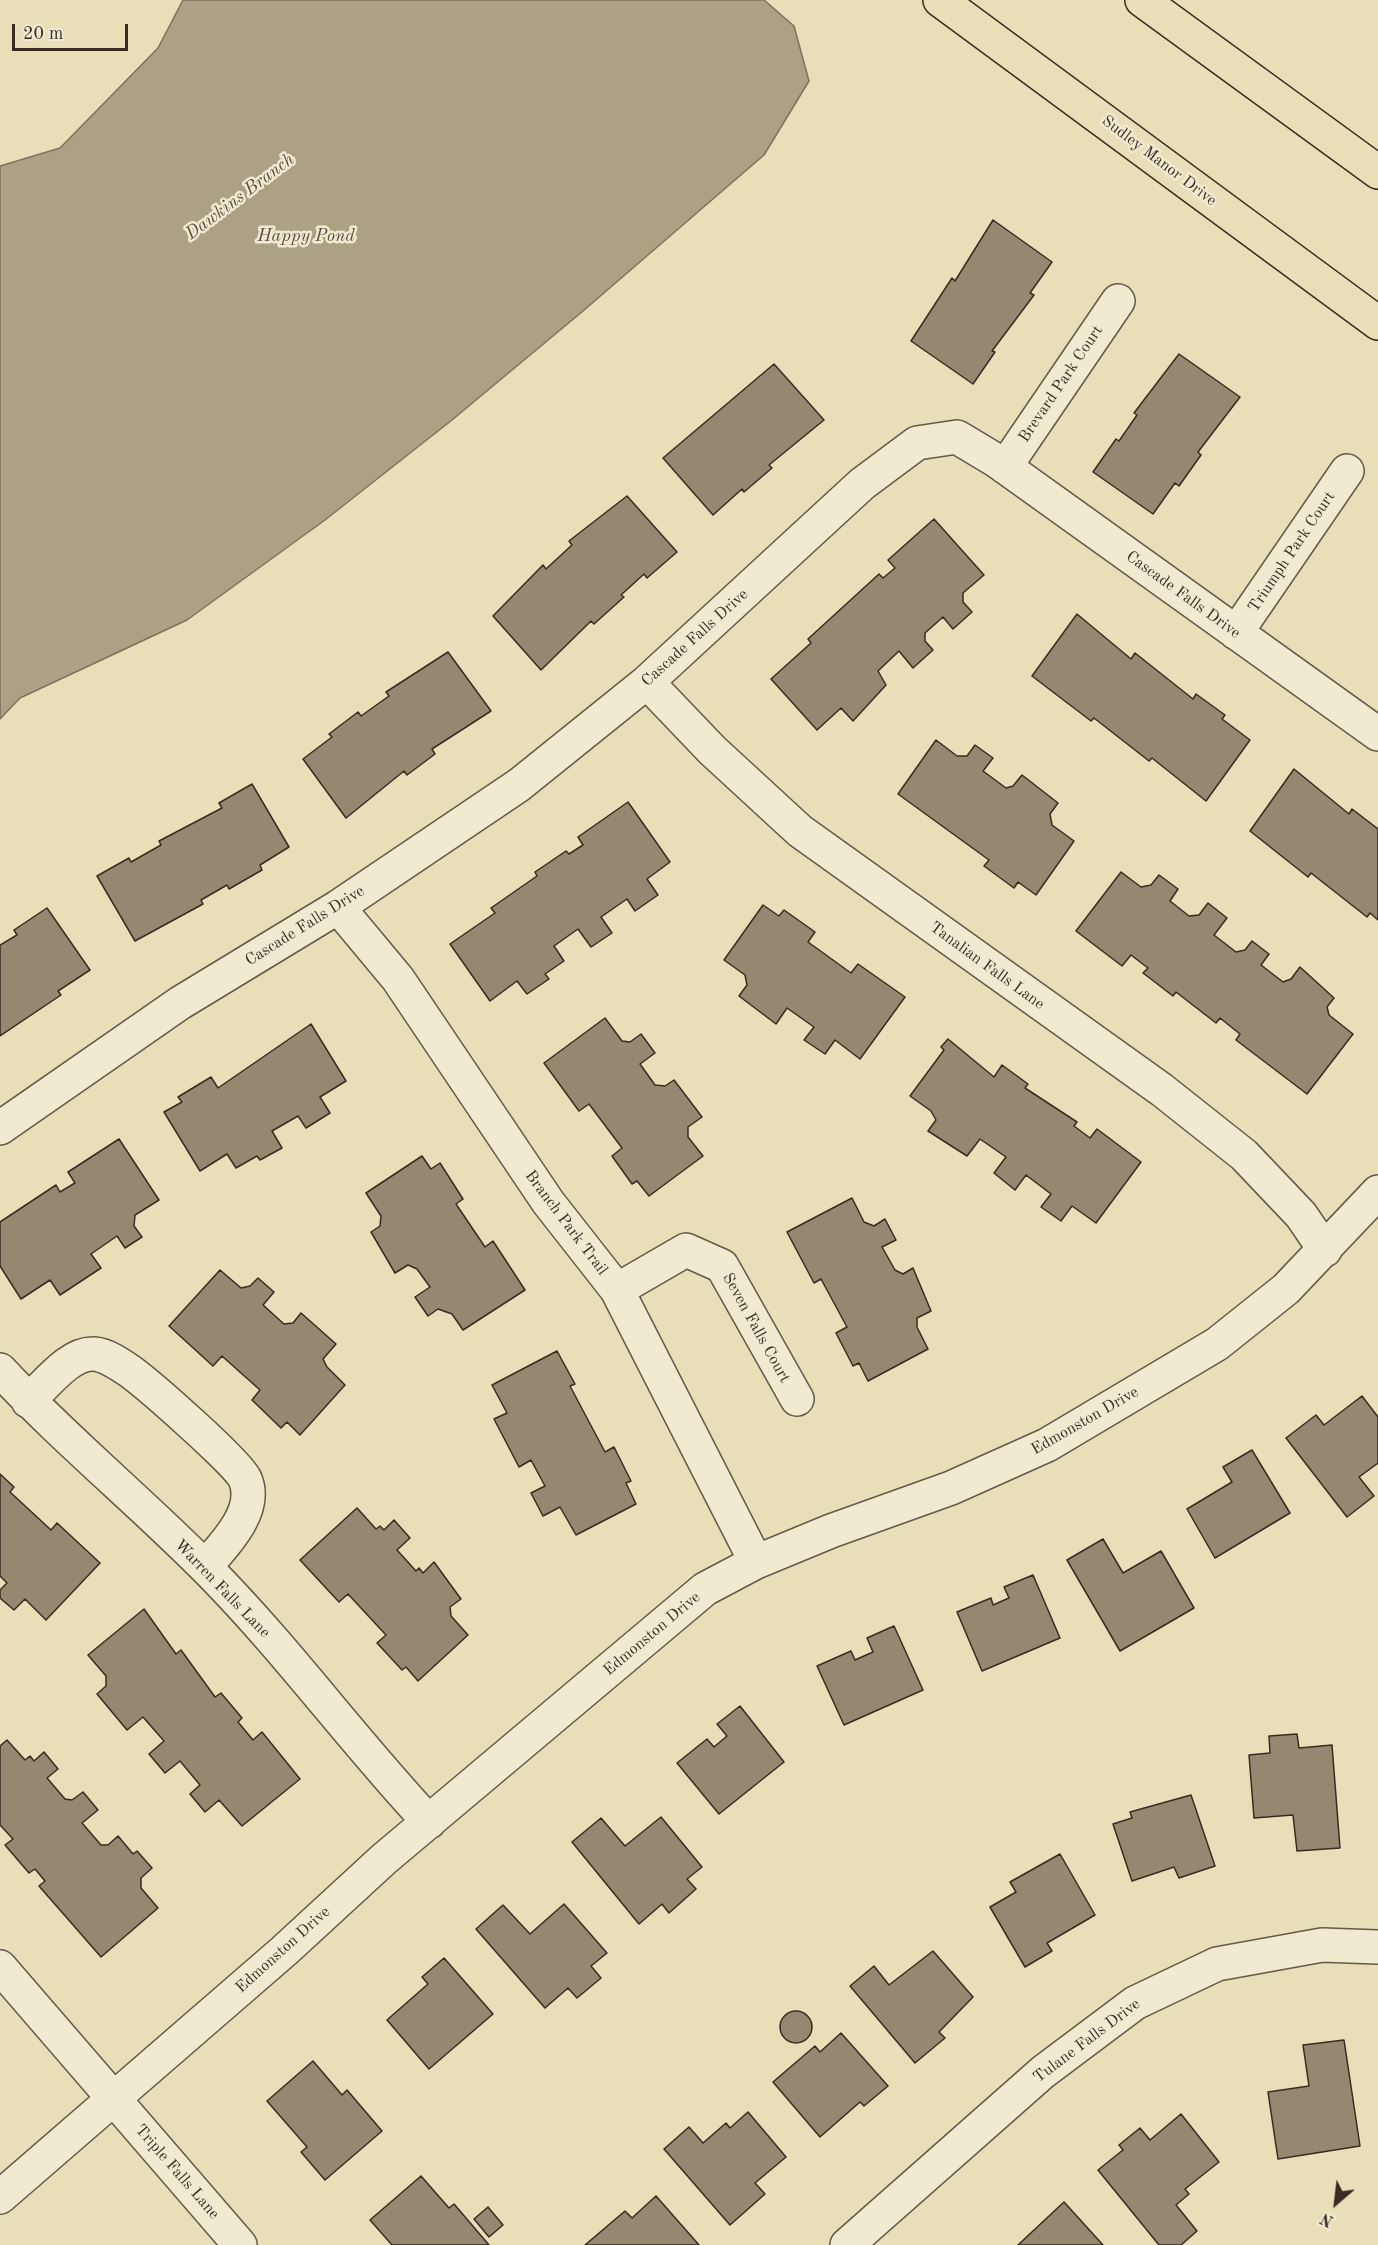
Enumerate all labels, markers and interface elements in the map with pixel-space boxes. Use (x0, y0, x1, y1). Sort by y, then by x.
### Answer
scale bar (15, 12, 130, 50)
text: 20 m (23, 25, 63, 43)
street label: Sudley Manor Drive (1098, 112, 1220, 210)
water label: Dawkins Branch (181, 149, 299, 245)
water label: Happy Pond (257, 225, 355, 247)
street label: Brevard Park Court (1015, 322, 1107, 446)
street label: Triumph Park Court (1244, 488, 1340, 616)
street label: Cascade Falls Drive (1122, 547, 1244, 643)
street label: Cascade Falls Drive (638, 585, 752, 691)
street label: Cascade Falls Drive (242, 882, 368, 970)
street label: Tanalian Falls Lane (926, 918, 1048, 1014)
street label: Branch Park Trail (520, 1167, 612, 1279)
street label: Seven Falls Court (718, 1270, 794, 1386)
street label: Edmonston Drive (1028, 1383, 1142, 1459)
street label: Warren Falls Lane (170, 1536, 274, 1642)
street label: Edmonston Drive (600, 1588, 704, 1680)
street label: Edmonston Drive (232, 1902, 334, 1998)
street label: Tulane Falls Drive (1030, 1995, 1144, 2087)
street label: Triple Falls Lane (131, 2121, 223, 2223)
north arrow (1306, 2173, 1366, 2233)
text: N (1318, 2209, 1337, 2229)

